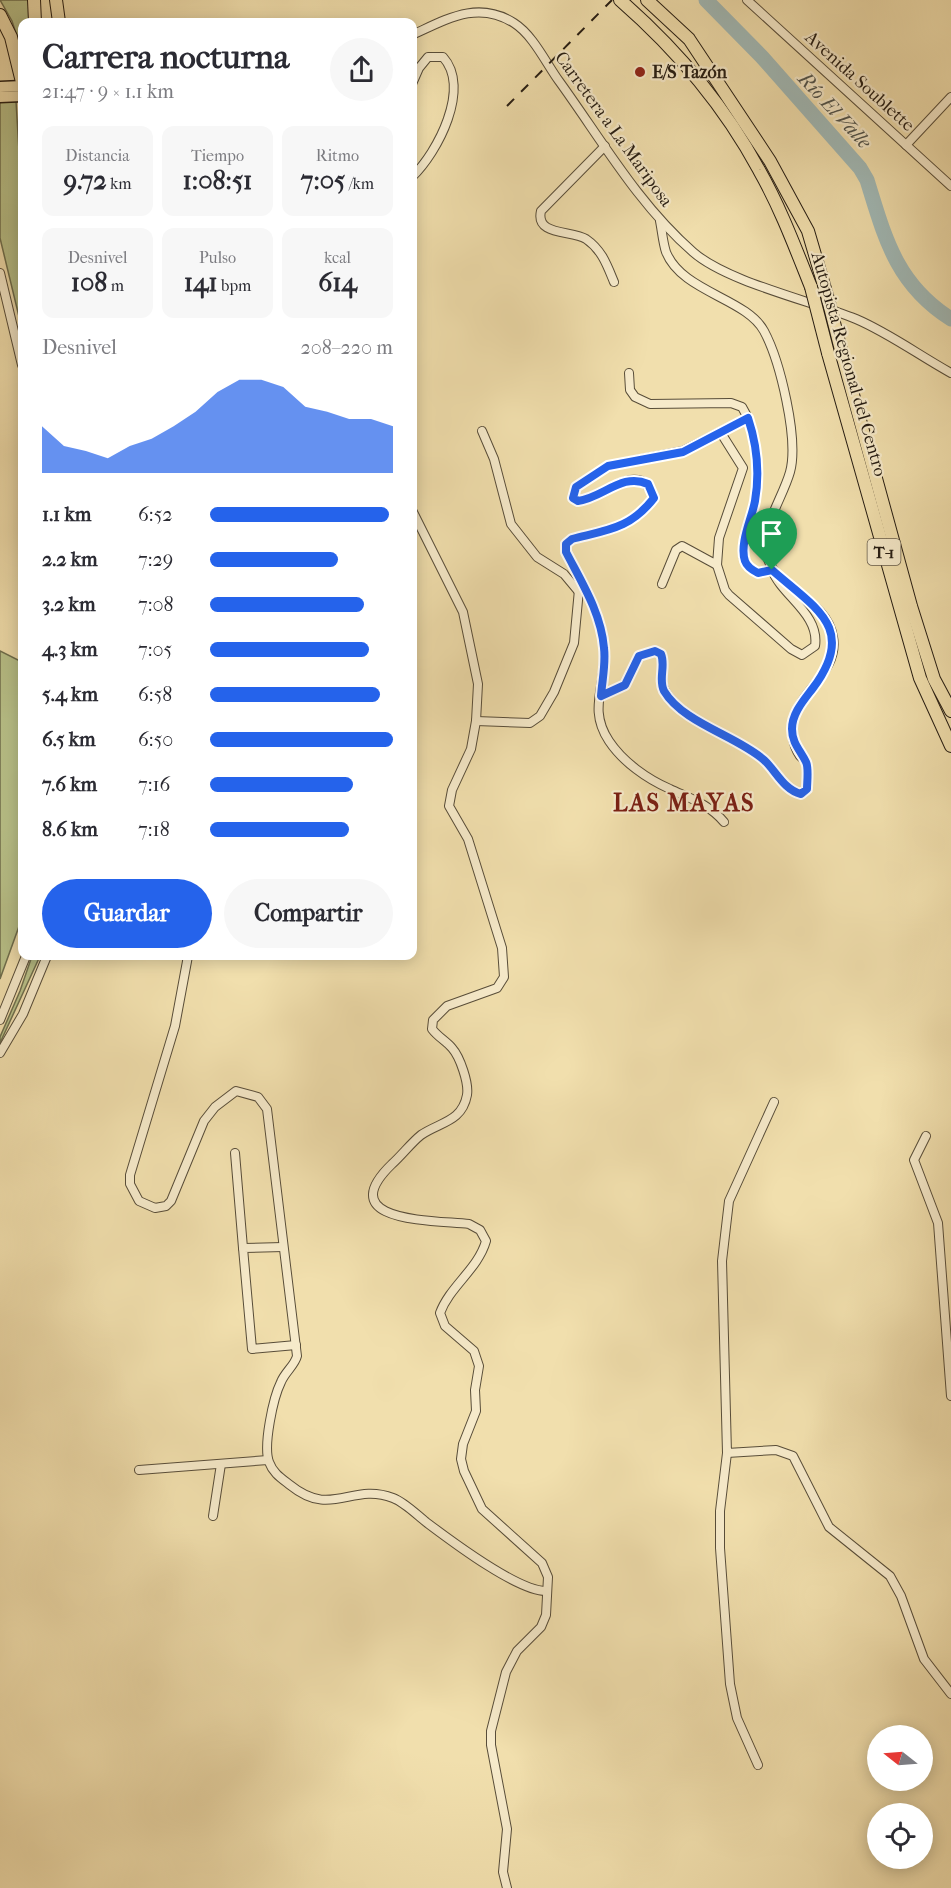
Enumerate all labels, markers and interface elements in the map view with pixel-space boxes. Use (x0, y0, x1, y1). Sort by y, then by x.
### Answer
street label: Avenida Soublette (800, 26, 919, 136)
text: Carrera nocturna (42, 38, 289, 77)
button: share (330, 38, 393, 101)
street label: Carretera a La Mariposa (550, 48, 677, 211)
place label: E/S Tazón (652, 62, 727, 83)
marker: E/S Tazón (633, 65, 647, 79)
water label: Río El Valle (792, 66, 876, 154)
text: 21:47 · 9 × 1.1 km (42, 80, 174, 103)
text: Distancia (65, 146, 130, 165)
text: Tiempo (191, 146, 244, 165)
text: Ritmo (316, 146, 359, 165)
text: 9.72 (64, 165, 107, 196)
text: 1:08:51 (183, 165, 252, 196)
text: 7:05 (301, 165, 345, 196)
text: km (107, 174, 132, 193)
text: /km (345, 174, 374, 193)
text: Desnivel (68, 248, 127, 267)
text: Pulso (199, 248, 236, 267)
text: kcal (324, 248, 351, 267)
street label: Autopista Regional del Centro (806, 248, 891, 479)
text: 108 (71, 267, 107, 298)
text: 141 (184, 267, 218, 298)
text: 614 (318, 267, 357, 298)
text: m (107, 276, 124, 295)
text: bpm (218, 276, 251, 295)
text: Desnivel (42, 336, 117, 359)
text: 208–220 m (300, 336, 393, 359)
text: 1.1 km (42, 503, 91, 526)
text: 6:52 (138, 503, 173, 526)
pin (746, 508, 797, 570)
icon: arrive (755, 517, 788, 550)
road number: T-1 (868, 539, 900, 565)
text: 2.2 km (42, 548, 98, 571)
text: 7:29 (138, 548, 173, 571)
text: 3.2 km (42, 593, 96, 616)
text: 7:08 (138, 593, 174, 616)
text: 4.3 km (42, 638, 98, 661)
text: 7:05 (138, 638, 172, 661)
text: 5.4 km (42, 683, 98, 706)
text: 6:58 (138, 683, 172, 706)
text: 6.5 km (42, 728, 96, 751)
text: 6:50 (138, 728, 173, 751)
text: 7.6 km (42, 773, 97, 796)
text: 7:16 (138, 773, 170, 796)
district label: LAS MAYAS (613, 789, 755, 817)
text: 8.6 km (42, 818, 98, 841)
text: 7:18 (138, 818, 170, 841)
button: Guardar (42, 879, 212, 948)
button: Compartir (224, 879, 393, 948)
north arrow (867, 1725, 933, 1791)
map controls (867, 1725, 933, 1869)
button: locate (867, 1803, 933, 1869)

